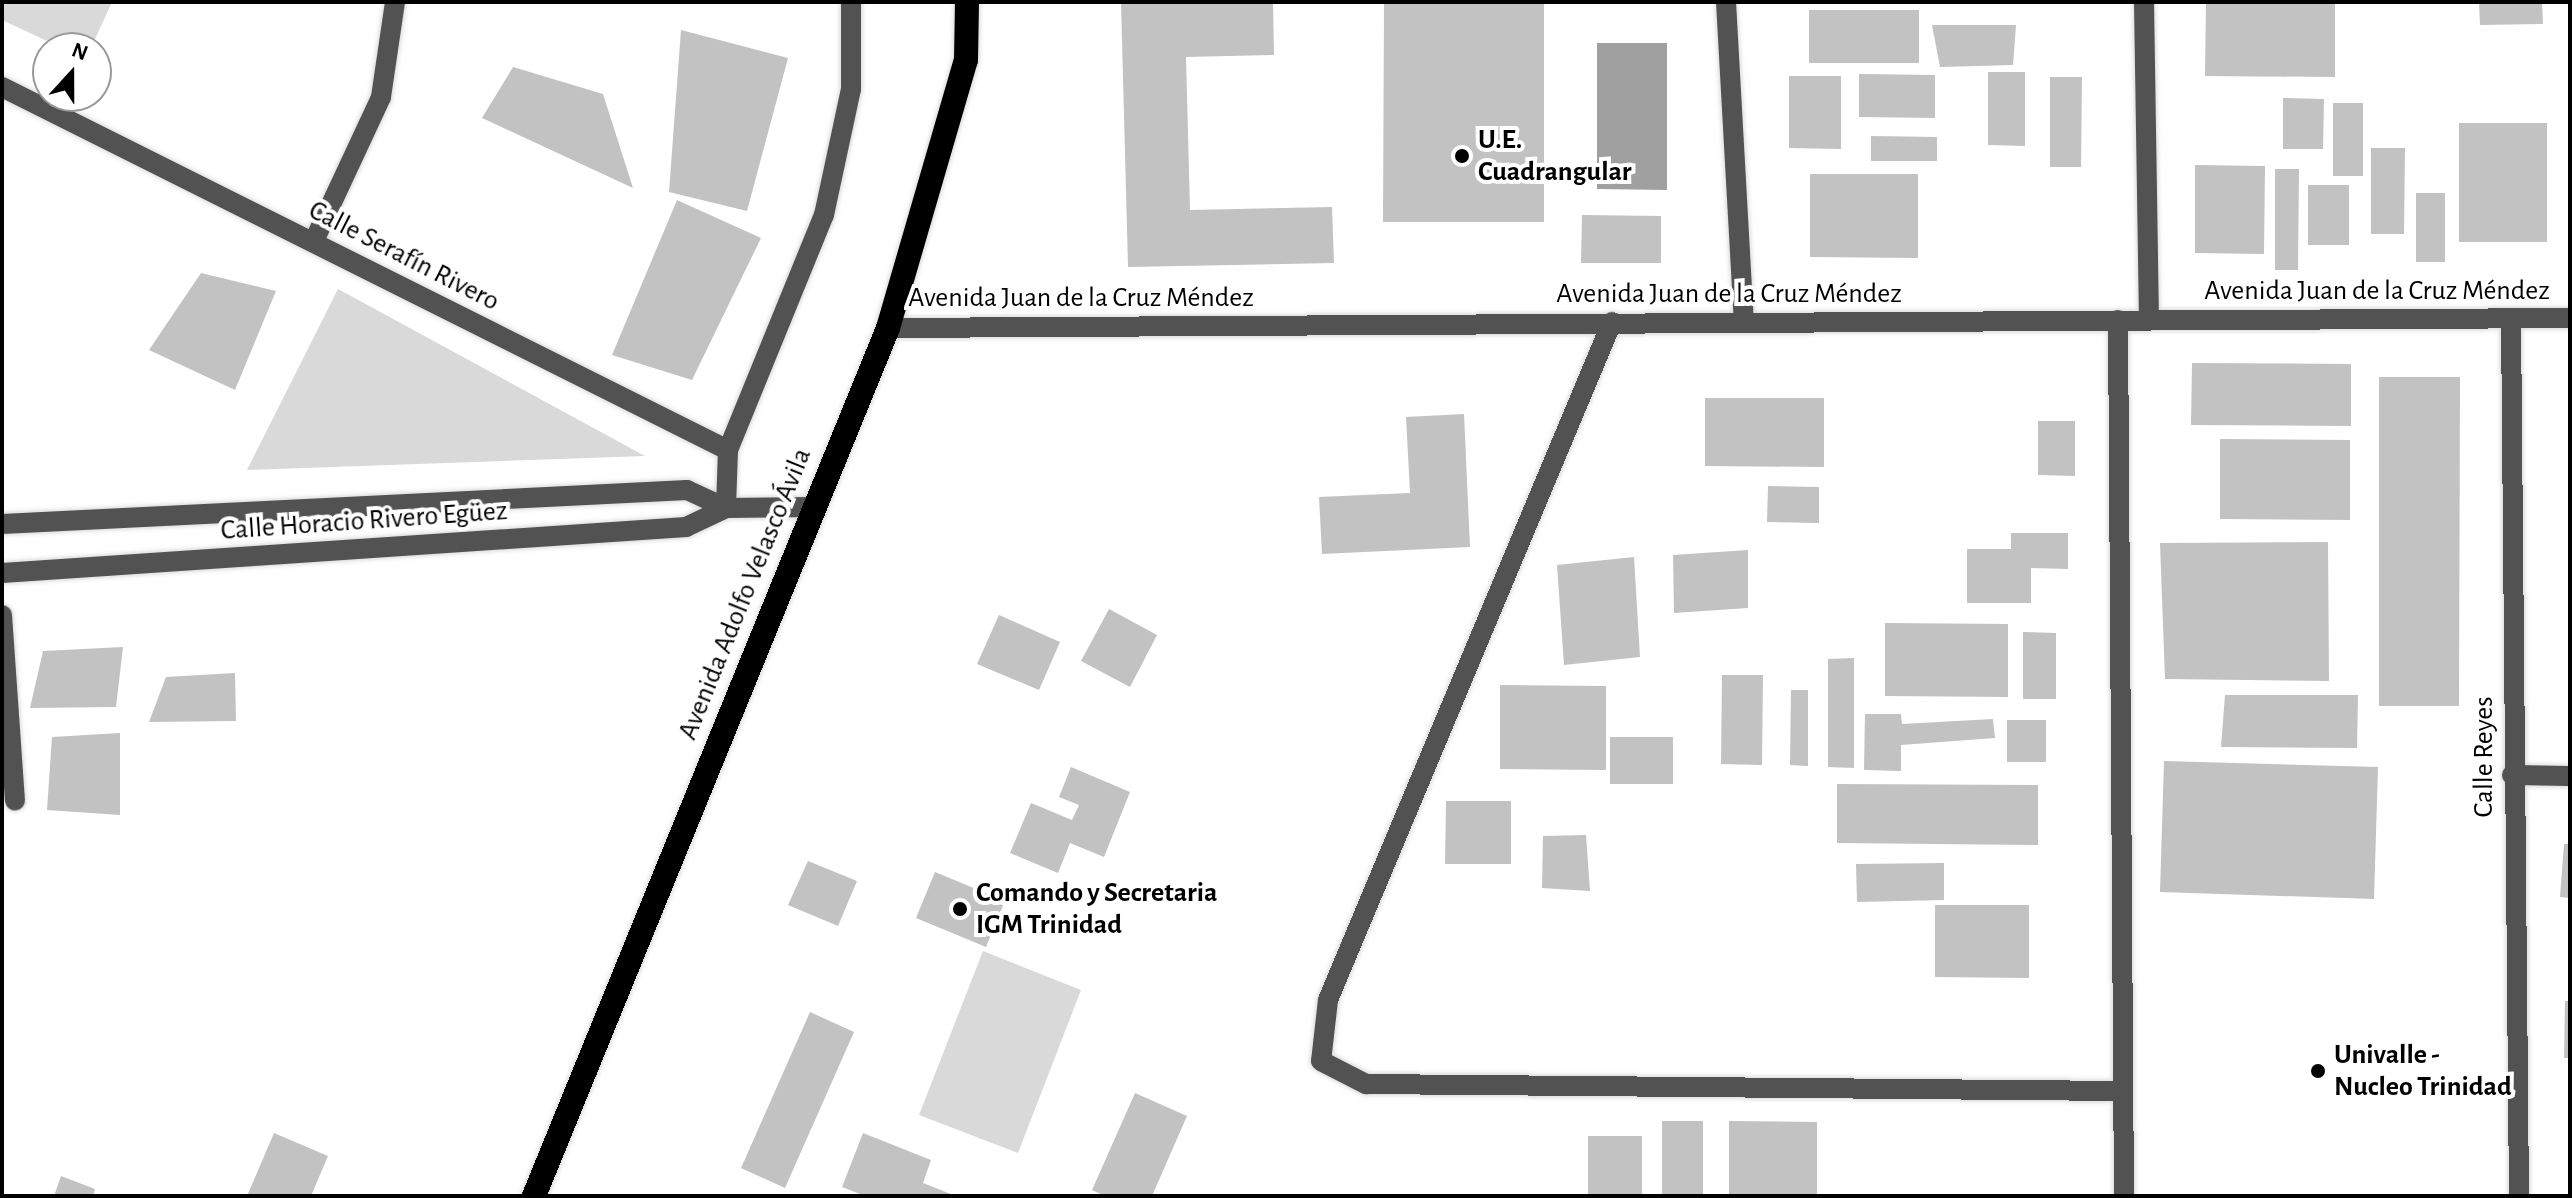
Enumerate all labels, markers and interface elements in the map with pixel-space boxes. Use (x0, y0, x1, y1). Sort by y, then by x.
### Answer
north arrow (32, 32, 112, 112)
text: N (69, 38, 91, 64)
place label: U.E. Cuadrangular (1478, 123, 1632, 189)
marker: U.E. Cuadrangular (1453, 147, 1471, 165)
street label: Calle Serafín Rivero (303, 193, 505, 319)
street label: Avenida Juan de la Cruz Méndez (2204, 274, 2550, 308)
street label: Avenida Juan de la Cruz Méndez (1556, 277, 1902, 311)
street label: Avenida Juan de la Cruz Méndez (908, 281, 1254, 315)
street label: Avenida Adolfo Velasco Ávila (671, 443, 819, 745)
street label: Calle Horacio Rivero Egüez (220, 494, 508, 548)
street label: Calle Reyes (2467, 696, 2501, 818)
place label: Comando y Secretaria IGM Trinidad (976, 876, 1218, 942)
marker: Comando y Secretaria IGM Trinidad (951, 900, 969, 918)
place label: Univalle - Nucleo Trinidad (2334, 1038, 2512, 1104)
marker: Univalle - Nucleo Trinidad (2309, 1062, 2327, 1080)

